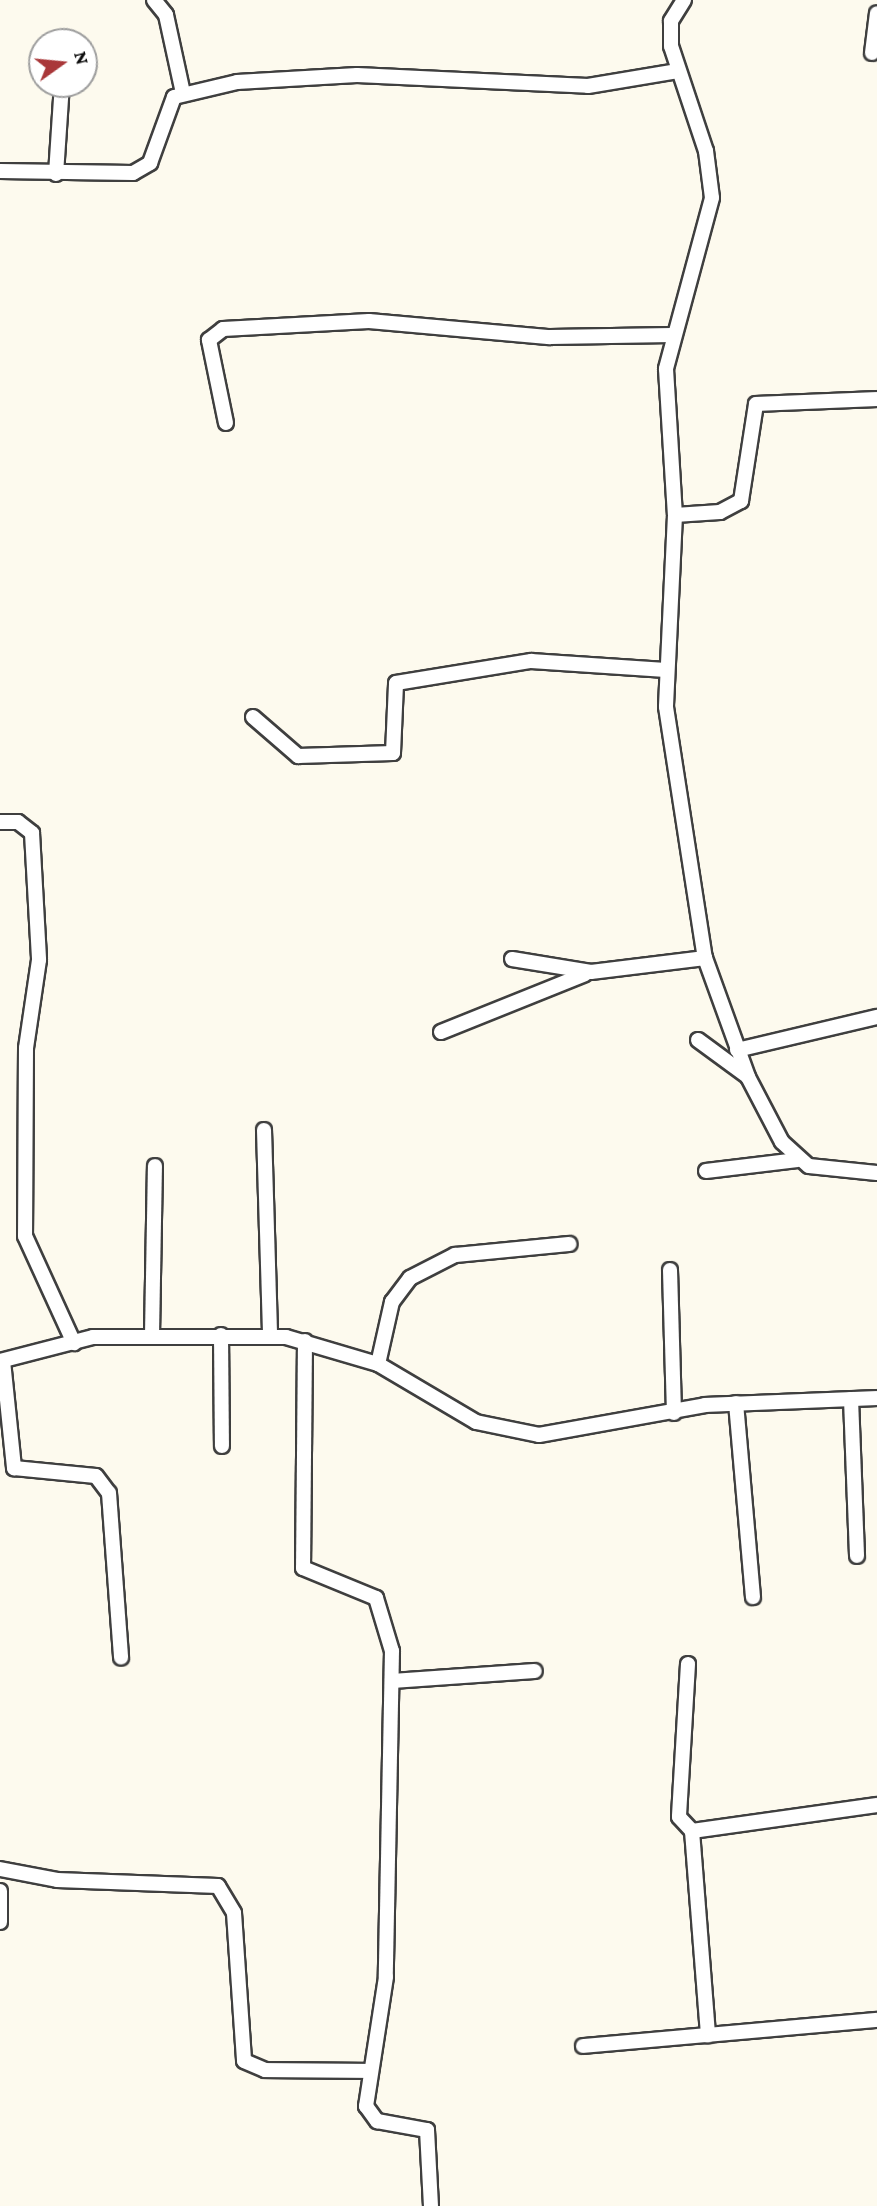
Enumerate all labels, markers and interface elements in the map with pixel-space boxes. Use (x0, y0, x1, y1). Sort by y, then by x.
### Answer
north arrow (28, 28, 98, 98)
text: N (70, 49, 94, 67)

